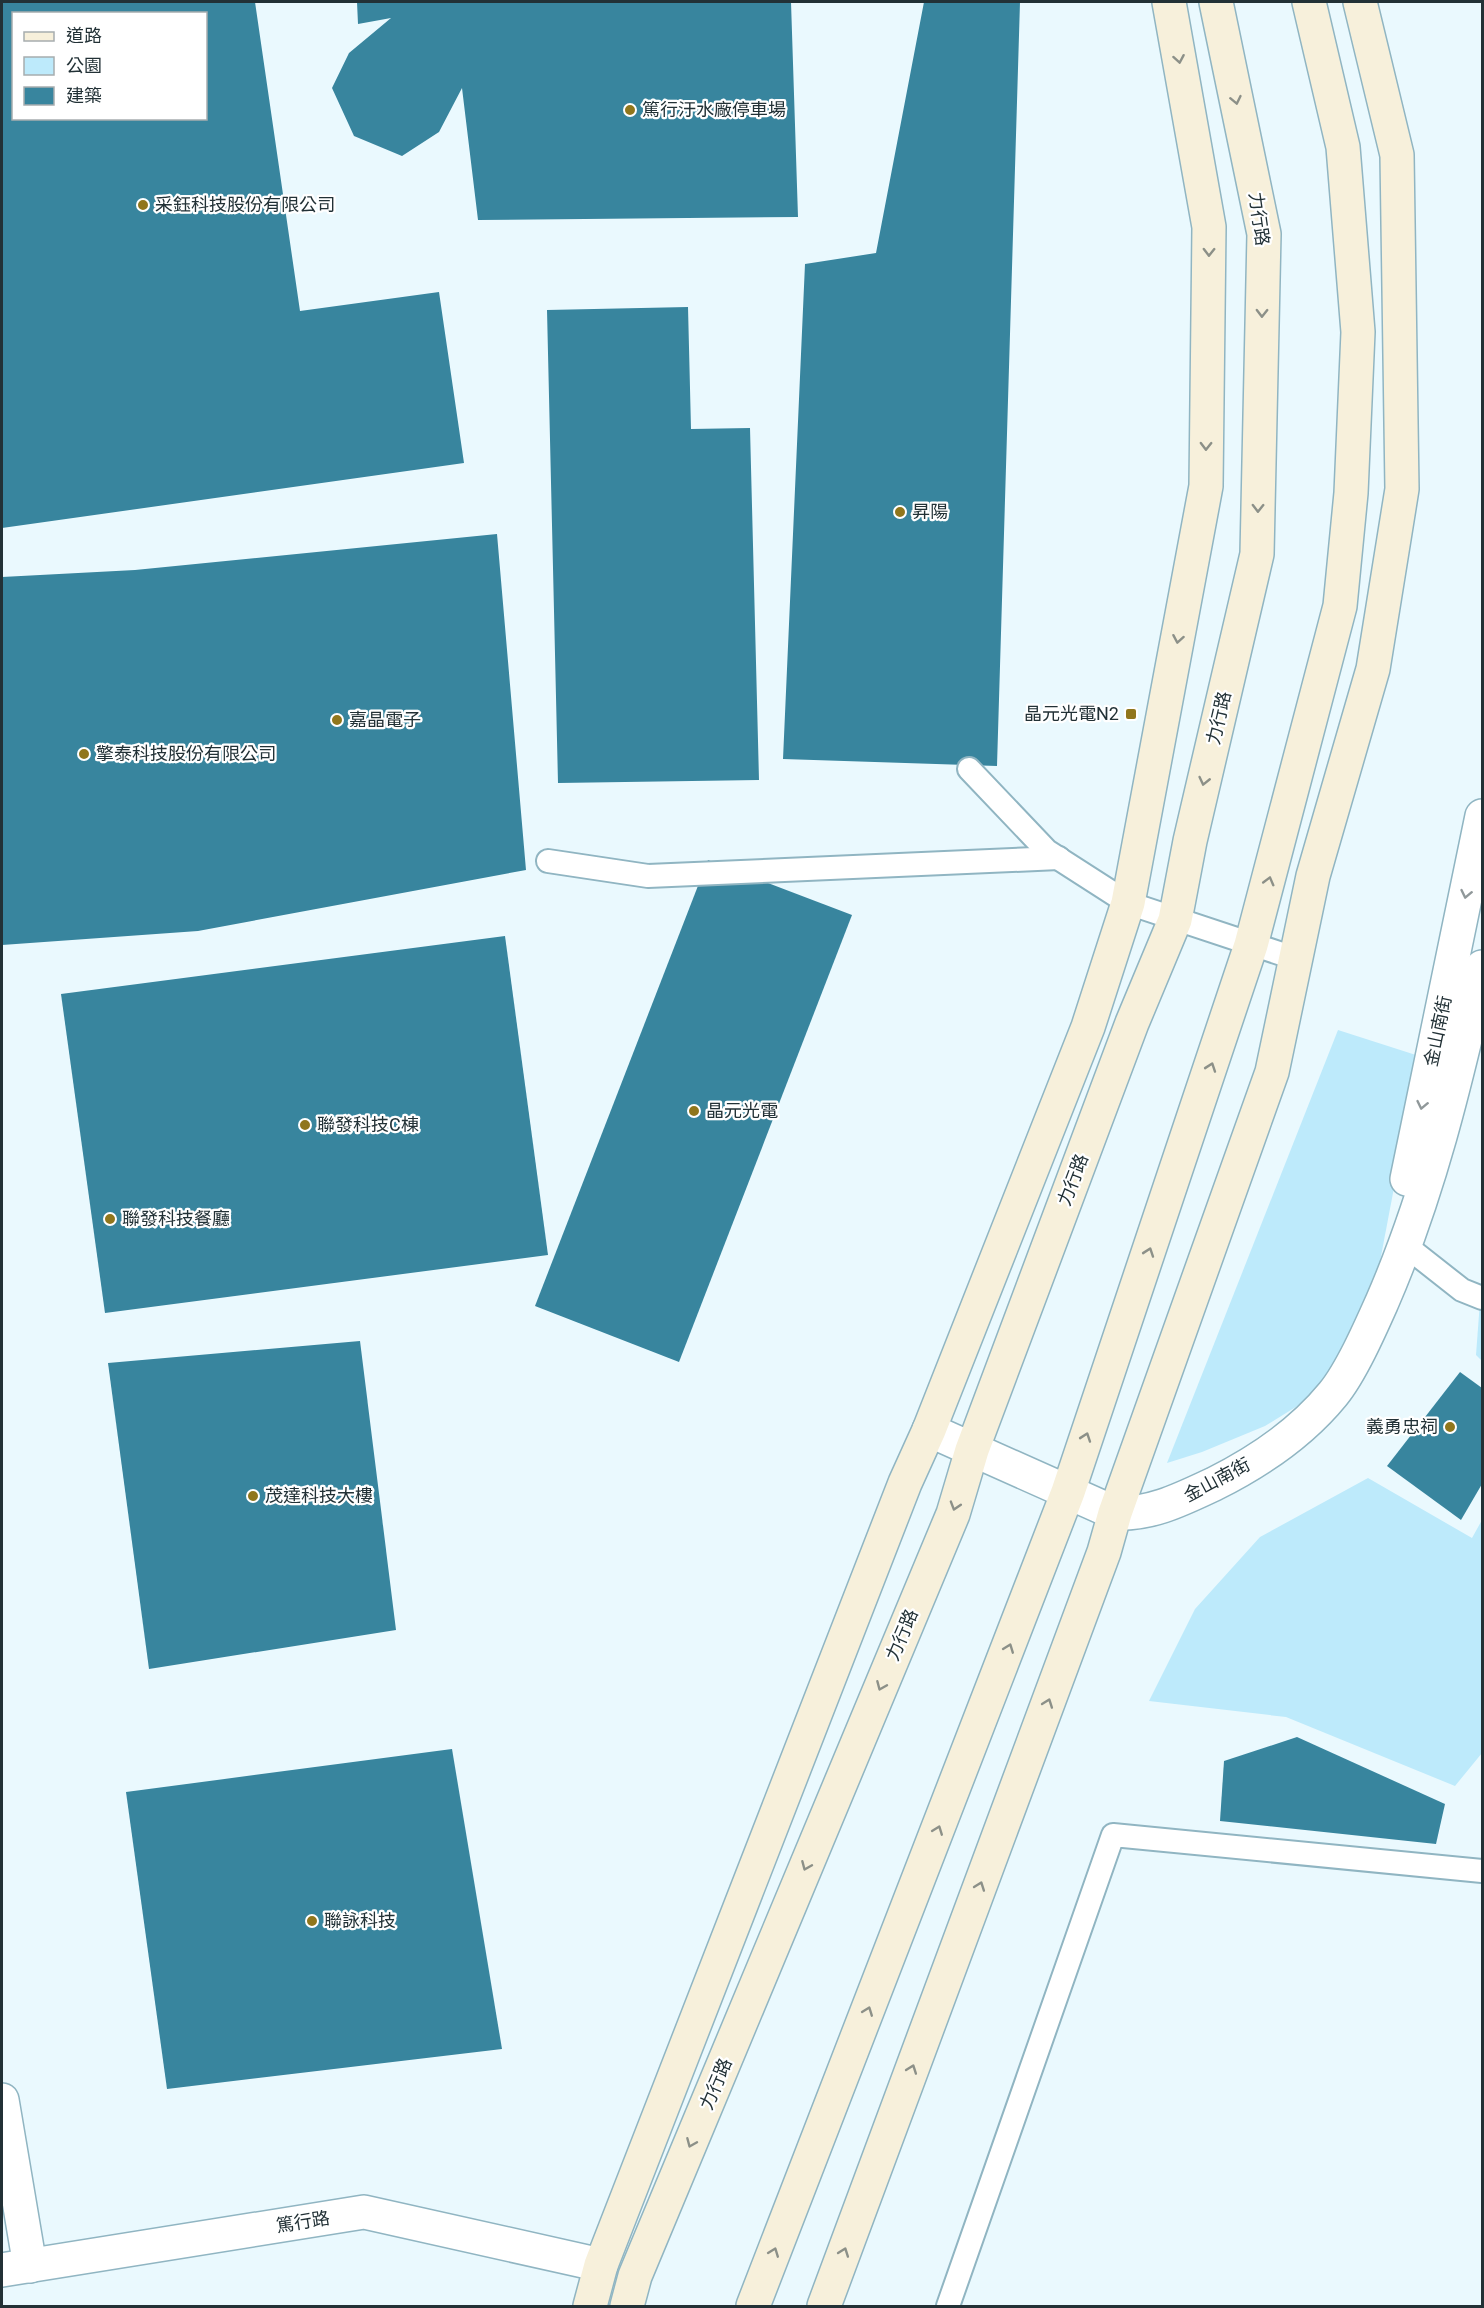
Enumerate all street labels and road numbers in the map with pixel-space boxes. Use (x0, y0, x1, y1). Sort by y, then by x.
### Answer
street label: 力行路 (1245, 191, 1274, 247)
street label: 力行路 (1202, 689, 1235, 747)
street label: 金山南街 (1420, 993, 1455, 1068)
street label: 力行路 (1053, 1151, 1092, 1209)
street label: 金山南街 (1180, 1453, 1253, 1506)
street label: 力行路 (881, 1606, 922, 1664)
street label: 力行路 (695, 2055, 736, 2113)
street label: 篤行路 (275, 2207, 331, 2236)

